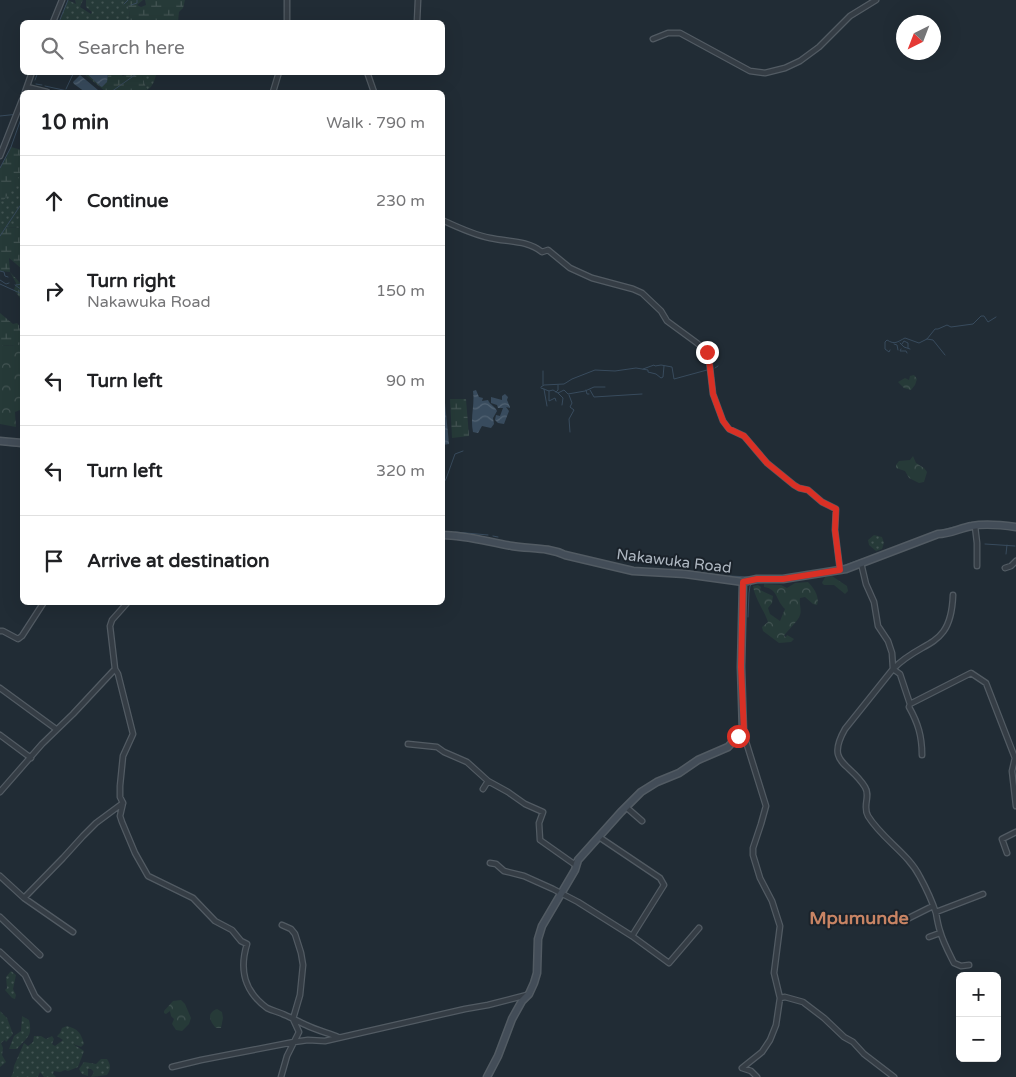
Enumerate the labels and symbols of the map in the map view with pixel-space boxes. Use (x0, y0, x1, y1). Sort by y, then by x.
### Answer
north arrow (896, 15, 941, 60)
route end (696, 341, 719, 364)
street label: Nakawuka Road (615, 545, 733, 577)
route start (727, 725, 750, 748)
district label: Mpumunde (809, 907, 909, 929)

